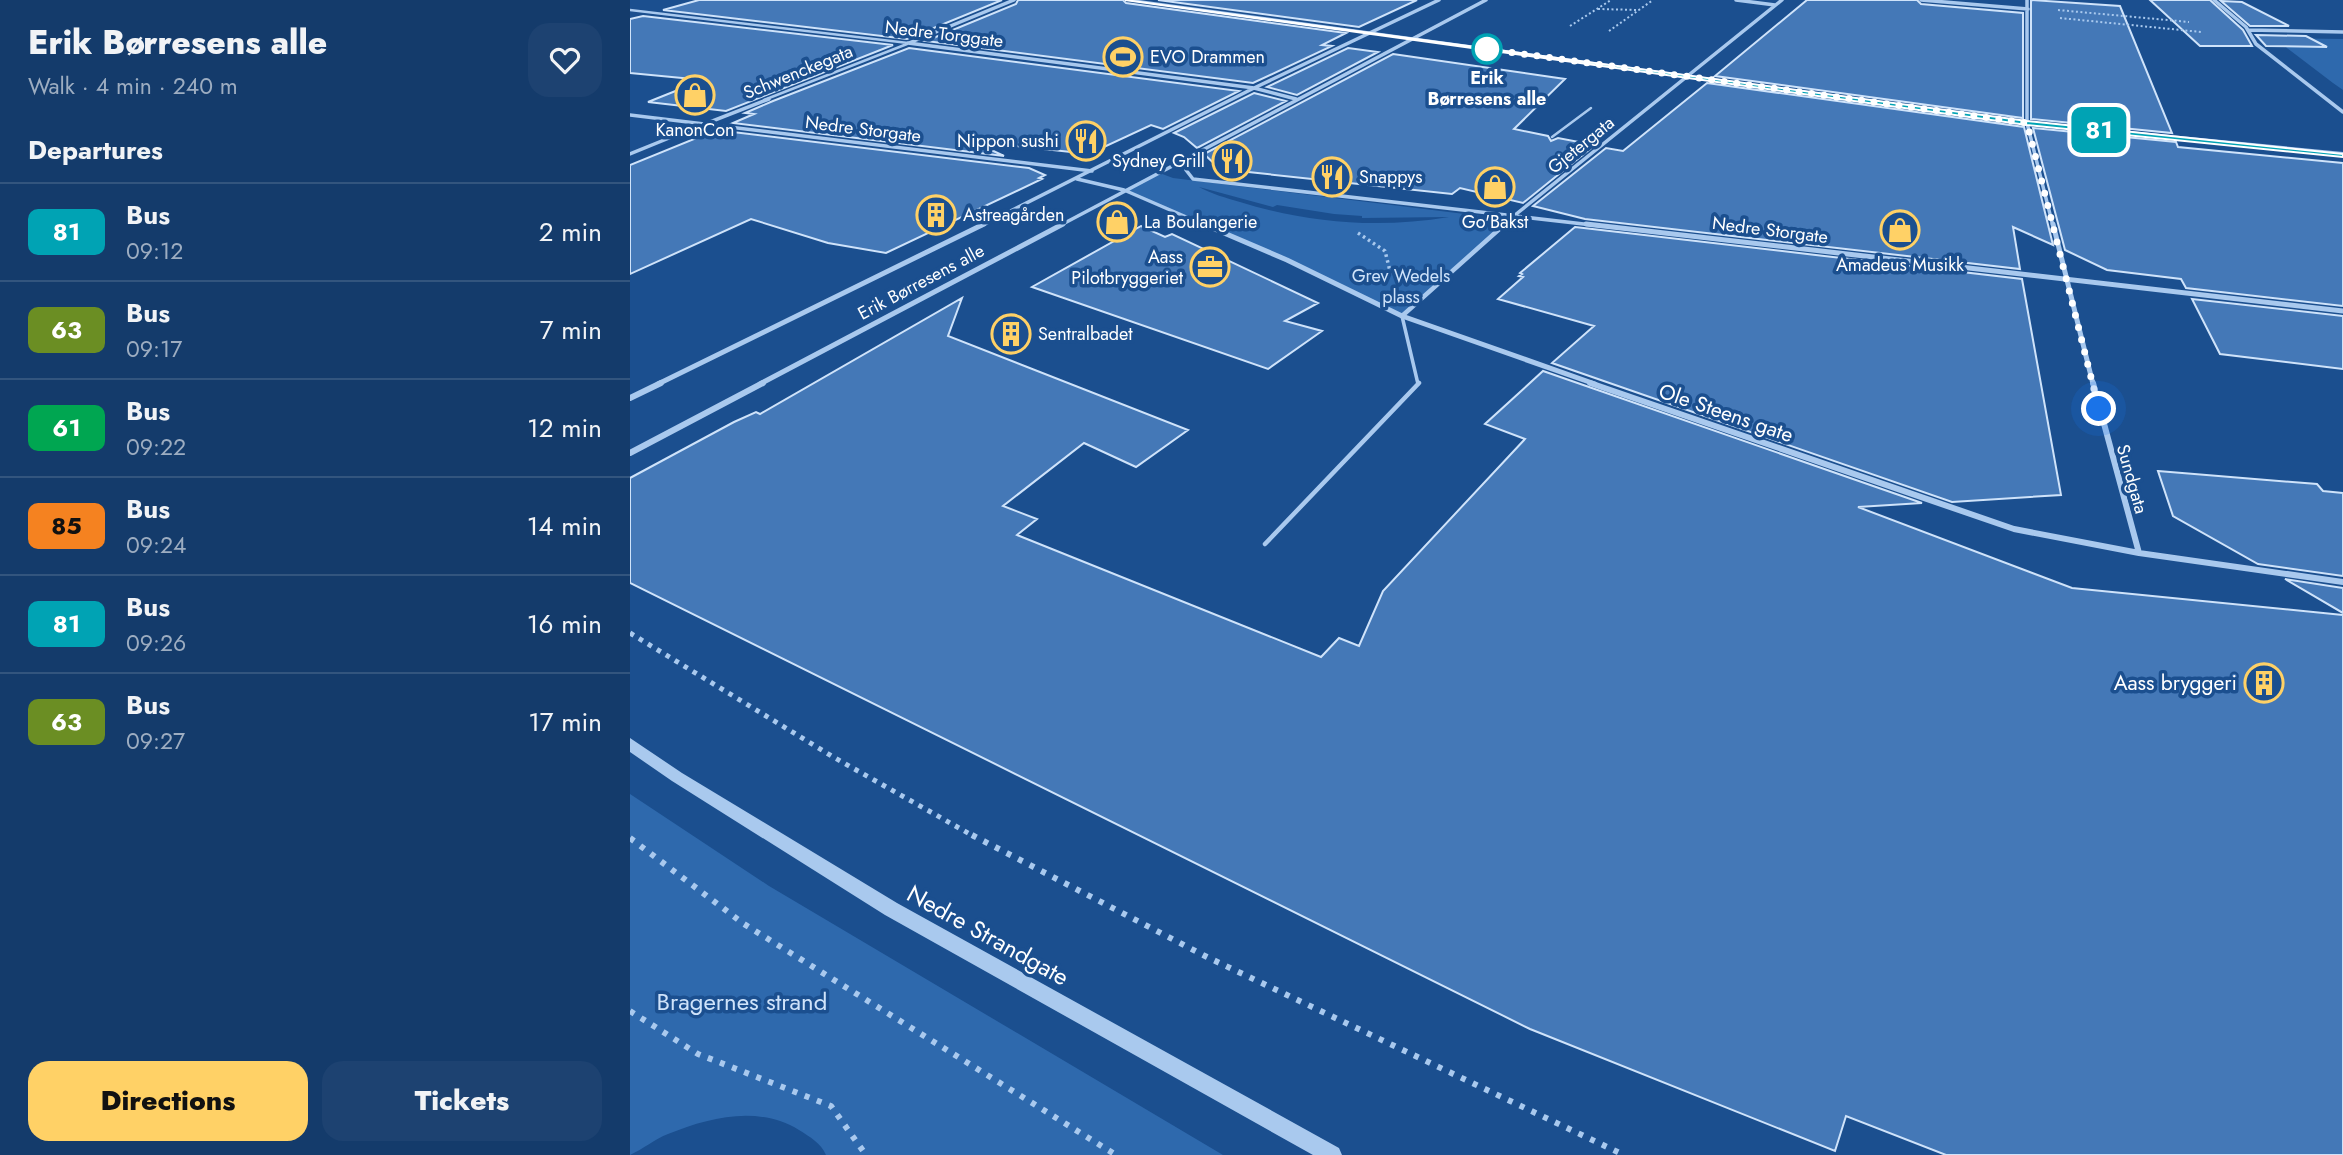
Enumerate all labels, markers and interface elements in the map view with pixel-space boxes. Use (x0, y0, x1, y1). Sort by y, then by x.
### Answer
street label: Nedre Torggate (883, 14, 1005, 54)
text: Erik Børresens alle (28, 19, 327, 66)
button: heart (528, 23, 602, 97)
marker: Erik Børresens alle (1472, 34, 1502, 64)
sports icon: EVO Drammen (1102, 36, 1144, 78)
street label: Schwenckegata (739, 38, 857, 106)
place label: EVO Drammen (1150, 44, 1265, 70)
place label: Erik Børresens alle (1428, 65, 1546, 112)
text: Walk · 4 min · 240 m (28, 69, 238, 103)
shop icon: KanonCon (674, 74, 716, 116)
line badge: 81 (2068, 107, 2130, 153)
street label: Nedre Storgate (804, 109, 922, 149)
street label: Gjetergata (1542, 110, 1620, 180)
text: 81 (2085, 112, 2113, 147)
place label: KanonCon (655, 117, 735, 143)
restaurant icon: Nippon sushi (1065, 120, 1107, 162)
place label: Nippon sushi (957, 128, 1059, 154)
text: Departures (28, 131, 163, 169)
restaurant icon: Sydney Grill (1211, 140, 1253, 182)
place label: Sydney Grill (1112, 148, 1205, 174)
restaurant icon: Snappys (1311, 156, 1353, 198)
place label: Snappys (1359, 164, 1422, 190)
shop icon: Go'Bakst (1474, 166, 1516, 208)
building icon: Astreagården (915, 194, 957, 236)
text: Bus (126, 196, 170, 234)
shop icon: La Boulangerie (1096, 201, 1138, 243)
place label: Astreagården (963, 202, 1064, 228)
place label: La Boulangerie (1144, 209, 1257, 235)
place label: Go'Bakst (1462, 209, 1529, 235)
shop icon: Amadeus Musikk (1879, 209, 1921, 251)
street label: Nedre Storgate (1711, 210, 1829, 250)
text: 2 min (539, 213, 602, 251)
text: 81 (53, 214, 80, 249)
text: 09:12 (126, 234, 183, 268)
street label: Erik Børresens alle (853, 238, 989, 326)
place label: Aass Pilotbryggeriet (1071, 244, 1184, 291)
office icon: Aass Pilotbryggeriet (1189, 246, 1231, 288)
place label: Amadeus Musikk (1836, 252, 1964, 278)
park label: Grev Wedels plass (1352, 263, 1450, 310)
text: Bus (126, 294, 170, 332)
text: 7 min (540, 311, 602, 349)
text: 63 (51, 312, 82, 347)
building icon: Sentralbadet (990, 313, 1032, 355)
place label: Sentralbadet (1038, 321, 1133, 347)
text: 09:17 (126, 332, 182, 366)
street label: Ole Steens gate (1655, 376, 1797, 450)
your location (2081, 391, 2116, 426)
text: Bus (126, 392, 170, 430)
text: 12 min (527, 409, 602, 447)
text: 61 (52, 410, 81, 445)
text: 09:22 (126, 430, 186, 464)
street label: Sundgata (2110, 441, 2154, 517)
text: Bus (126, 490, 170, 528)
text: 14 min (527, 507, 602, 545)
text: 85 (51, 508, 82, 543)
text: 09:24 (126, 528, 186, 562)
text: Bus (126, 588, 170, 626)
text: 16 min (527, 605, 602, 643)
text: 81 (53, 606, 80, 641)
text: 09:26 (126, 626, 186, 660)
building icon: Aass bryggeri (2243, 662, 2285, 704)
place label: Aass bryggeri (2114, 668, 2237, 698)
text: Bus (126, 686, 170, 724)
text: 17 min (528, 703, 602, 741)
text: 63 (51, 704, 82, 739)
text: 09:27 (126, 724, 185, 758)
street label: Nedre Strandgate (901, 876, 1075, 994)
park label: Bragernes strand (657, 984, 827, 1019)
button: Directions (28, 1061, 308, 1141)
button: Tickets (322, 1061, 602, 1141)

